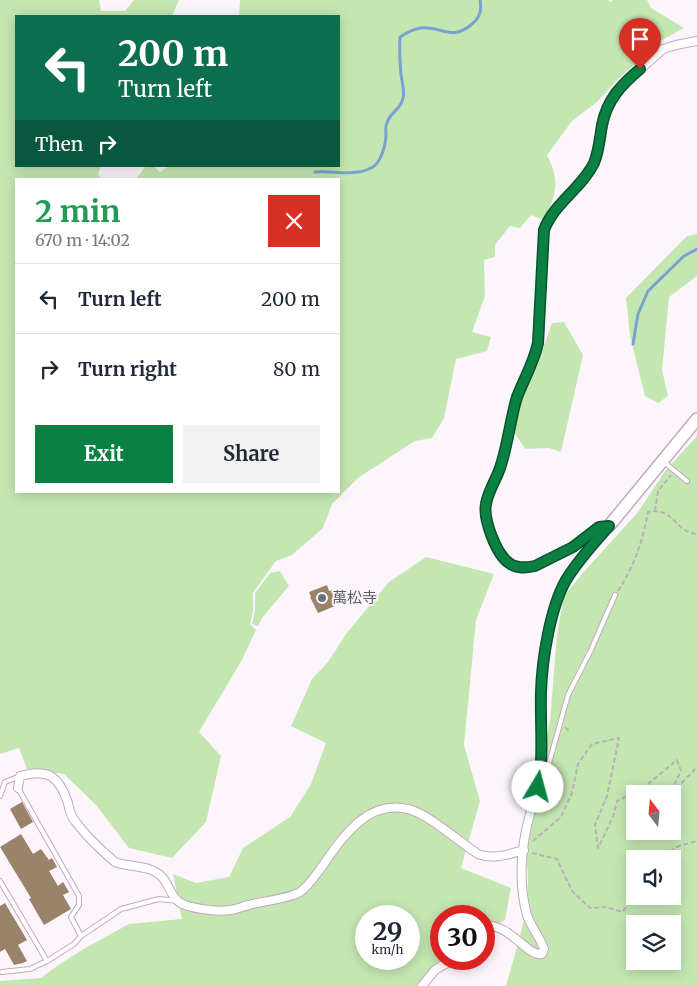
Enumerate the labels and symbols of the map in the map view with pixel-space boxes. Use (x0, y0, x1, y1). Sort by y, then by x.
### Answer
pin (619, 18, 661, 69)
place label: 萬松寺 (332, 588, 377, 607)
marker: 萬松寺 (316, 592, 328, 604)
position arrow (511, 760, 563, 812)
north arrow (626, 785, 681, 840)
speed limit sign: 30 (430, 905, 495, 970)

